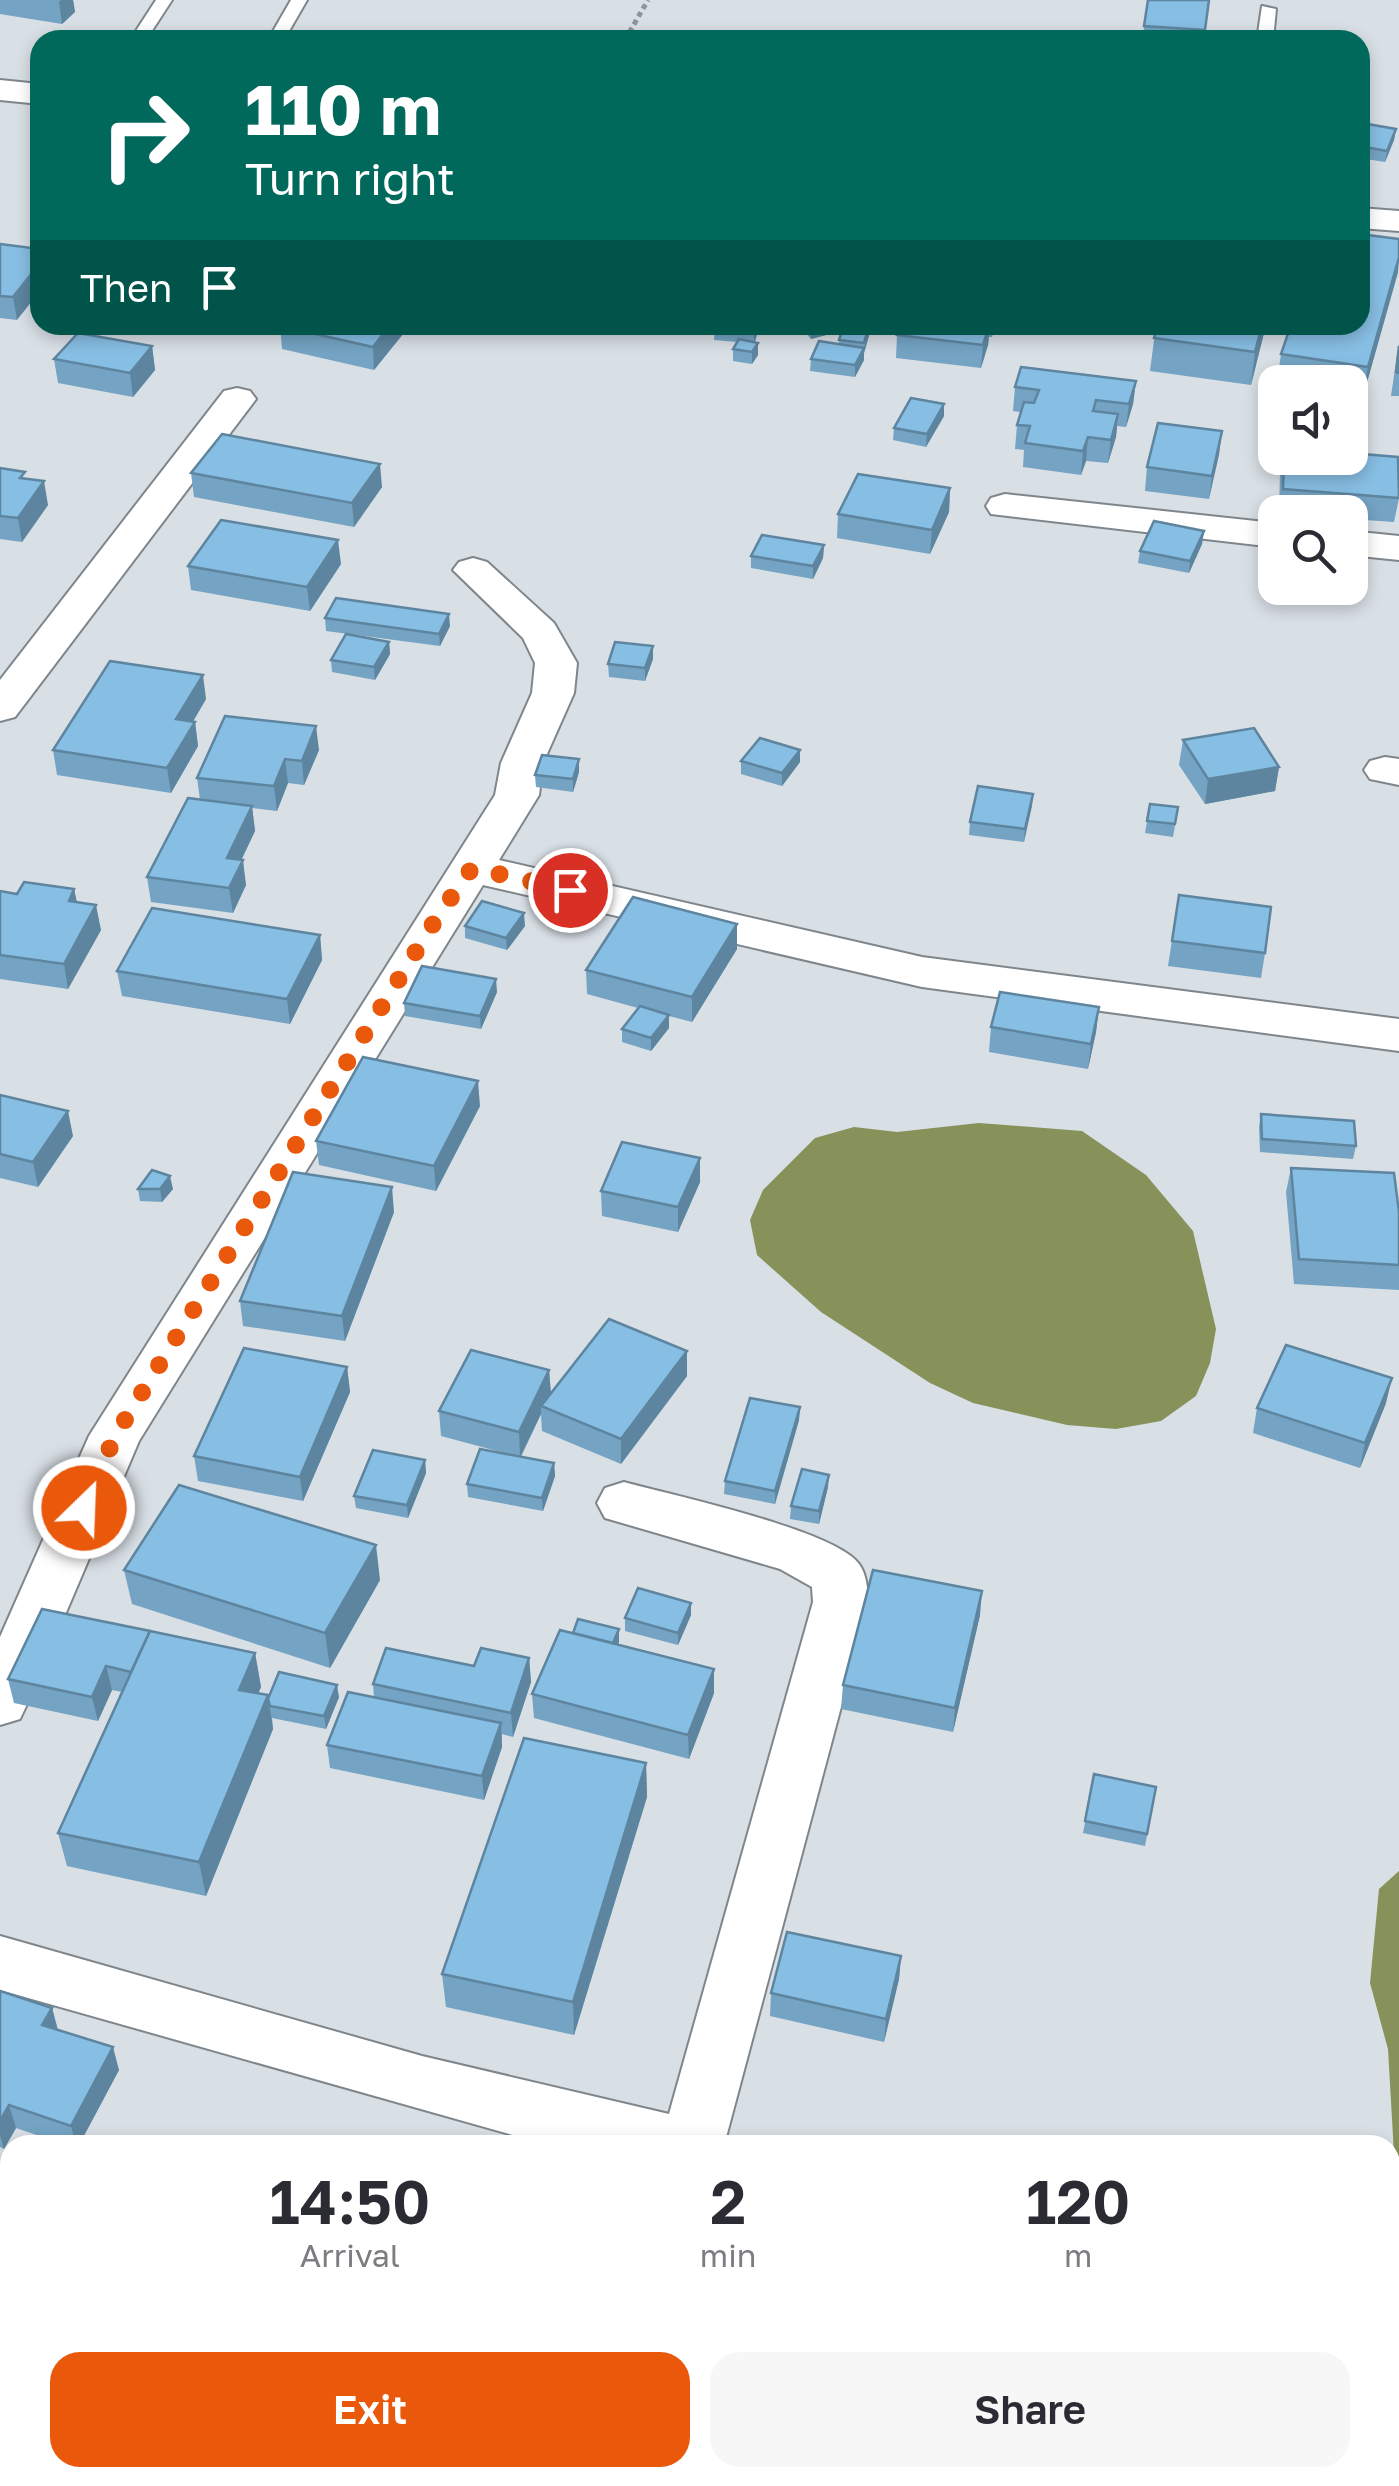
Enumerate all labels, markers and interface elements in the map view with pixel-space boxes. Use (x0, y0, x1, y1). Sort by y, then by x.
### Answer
text: 110 m (245, 66, 441, 150)
icon: right (80, 70, 210, 200)
text: Turn right (245, 151, 455, 205)
icon: arrive (192, 260, 247, 315)
text: Then (80, 265, 172, 310)
map controls (1258, 365, 1368, 605)
button: sound (1258, 365, 1368, 475)
button: search (1258, 495, 1368, 605)
pin (528, 848, 613, 933)
icon: arrive (543, 863, 598, 918)
position arrow (32, 1456, 136, 1560)
text: 14:50 (270, 2165, 430, 2237)
text: 2 (710, 2165, 746, 2237)
text: 120 (1026, 2165, 1130, 2237)
text: Arrival (300, 2236, 400, 2274)
text: min (700, 2236, 756, 2274)
text: m (1064, 2236, 1092, 2274)
button: Exit (50, 2352, 690, 2467)
button: Share (710, 2352, 1350, 2467)

